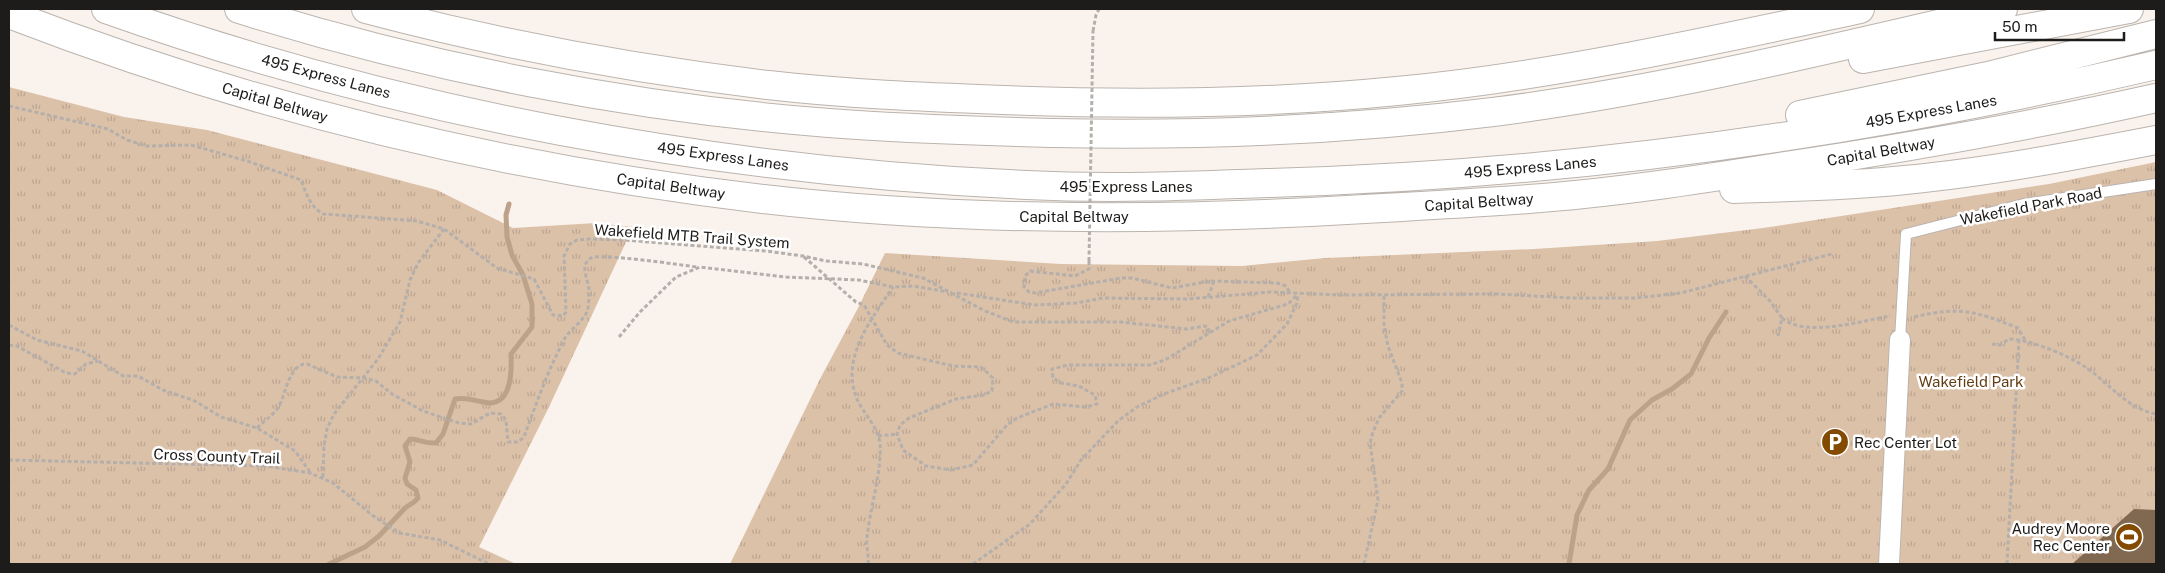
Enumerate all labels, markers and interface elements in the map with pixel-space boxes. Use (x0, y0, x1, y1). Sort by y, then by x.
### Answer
scale bar (1995, 10, 2124, 42)
text: 50 m (2002, 18, 2037, 35)
street label: 495 Express Lanes (260, 51, 392, 101)
street label: Capital Beltway (220, 79, 330, 125)
street label: 495 Express Lanes (1864, 91, 1998, 131)
street label: Capital Beltway (1826, 133, 1936, 169)
street label: 495 Express Lanes (656, 138, 790, 174)
street label: 495 Express Lanes (1463, 153, 1597, 181)
street label: Capital Beltway (616, 170, 726, 202)
street label: 495 Express Lanes (1060, 178, 1192, 195)
street label: Wakefield Park Road (1959, 184, 2103, 228)
street label: Capital Beltway (1424, 190, 1534, 214)
street label: Capital Beltway (1019, 208, 1129, 225)
street label: Wakefield MTB Trail System (594, 221, 790, 251)
park label: Wakefield Park (1918, 373, 2024, 390)
parking icon: Rec Center Lot (1820, 427, 1850, 457)
place label: Rec Center Lot (1854, 434, 1957, 451)
street label: Cross County Trail (153, 445, 281, 467)
place label: Audrey Moore Rec Center (2012, 520, 2110, 554)
sports icon: Audrey Moore Rec Center (2114, 522, 2144, 552)

